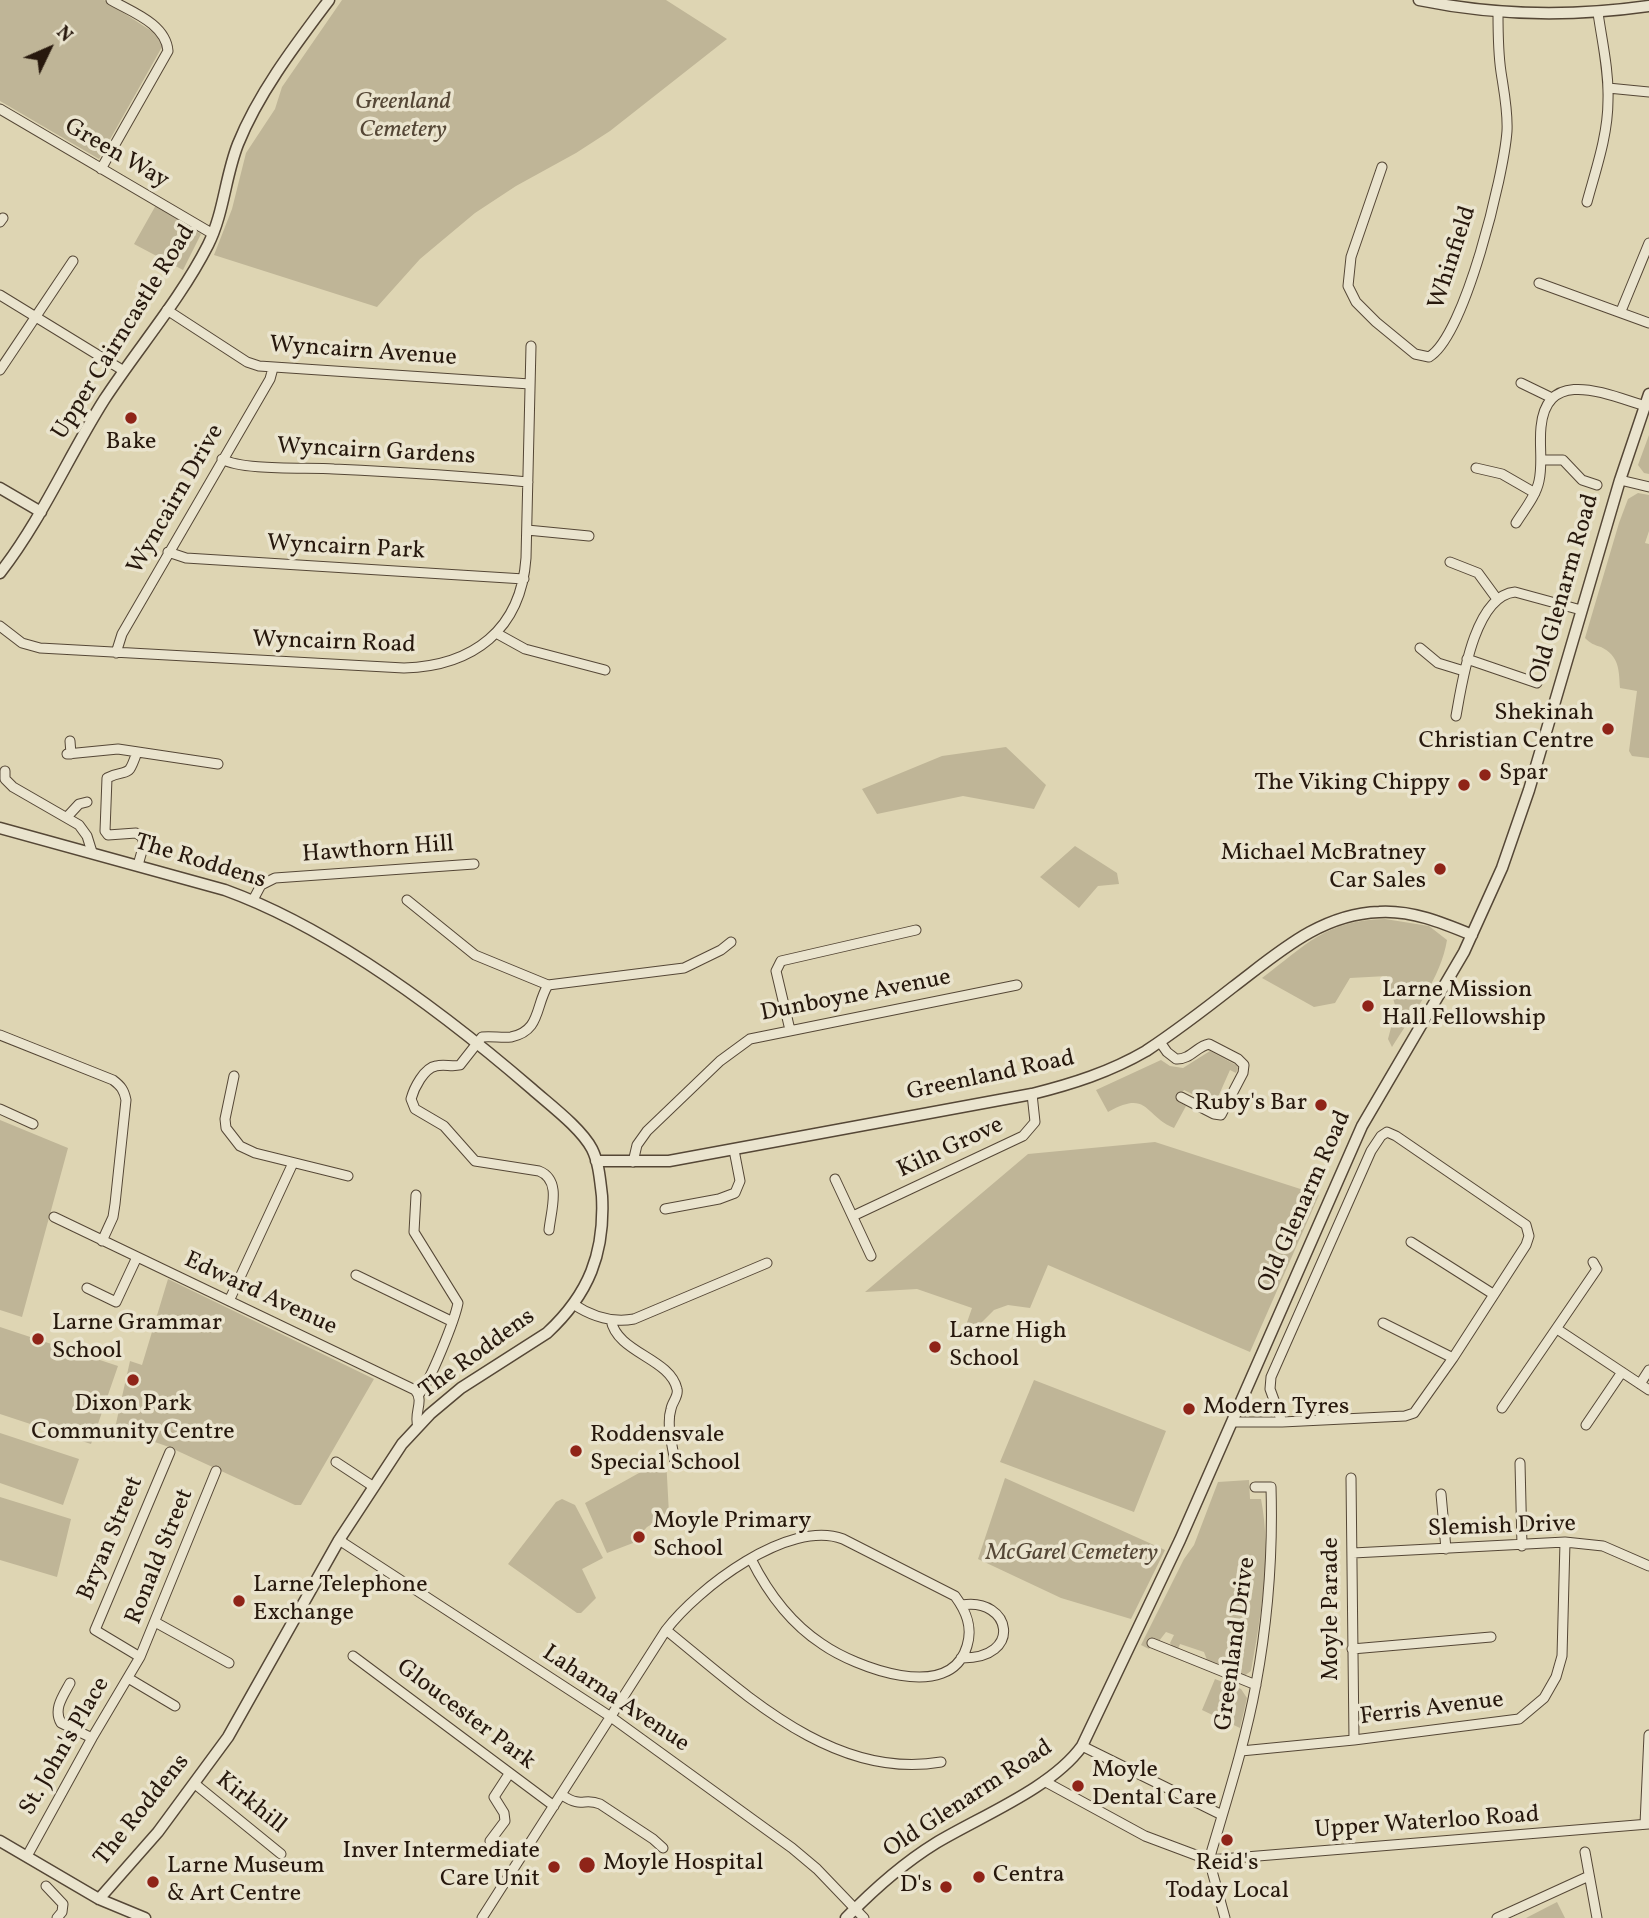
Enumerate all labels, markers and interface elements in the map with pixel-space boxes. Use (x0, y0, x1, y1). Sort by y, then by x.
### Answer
north arrow (14, 14, 84, 84)
text: N (50, 20, 78, 48)
park label: Greenland Cemetery (355, 90, 451, 146)
street label: Green Way (59, 114, 173, 196)
street label: Whinfield (1424, 203, 1484, 313)
street label: Upper Cairncastle Road (47, 220, 203, 446)
street label: Wyncairn Avenue (268, 332, 458, 374)
marker: Bake (123, 410, 139, 426)
street label: Wyncairn Drive (122, 420, 232, 580)
place label: Bake (106, 430, 156, 458)
street label: Wyncairn Gardens (276, 433, 476, 473)
street label: Old Glenarm Road (1525, 491, 1607, 687)
street label: Wyncairn Park (266, 530, 426, 568)
street label: Wyncairn Road (252, 627, 416, 661)
place label: Shekinah Christian Centre (1419, 701, 1594, 757)
marker: Shekinah Christian Centre (1600, 721, 1616, 737)
place label: Spar (1499, 761, 1548, 789)
marker: Spar (1477, 767, 1493, 783)
place label: The Viking Chippy (1254, 771, 1450, 799)
marker: The Viking Chippy (1456, 777, 1472, 793)
street label: The Roddens (131, 829, 269, 897)
street label: Hawthorn Hill (301, 831, 455, 871)
place label: Michael McBratney Car Sales (1221, 841, 1426, 897)
marker: Michael McBratney Car Sales (1432, 861, 1448, 877)
street label: Dunboyne Avenue (759, 964, 953, 1030)
place label: Larne Mission Hall Fellowship (1382, 978, 1546, 1034)
marker: Larne Mission Hall Fellowship (1360, 998, 1376, 1014)
street label: Greenland Road (905, 1045, 1077, 1109)
place label: Ruby's Bar (1194, 1091, 1307, 1119)
marker: Ruby's Bar (1313, 1097, 1329, 1113)
street label: Old Glenarm Road (1253, 1107, 1359, 1297)
street label: Kiln Grove (893, 1112, 1009, 1186)
street label: Edward Avenue (179, 1247, 341, 1343)
street label: The Roddens (415, 1303, 541, 1407)
place label: Larne Grammar School (52, 1311, 222, 1367)
place label: Larne High School (949, 1319, 1067, 1375)
marker: Larne Grammar School (30, 1331, 46, 1347)
marker: Larne High School (927, 1339, 943, 1355)
marker: Dixon Park Community Centre (125, 1372, 141, 1388)
place label: Dixon Park Community Centre (31, 1392, 235, 1448)
place label: Modern Tyres (1203, 1395, 1349, 1423)
marker: Modern Tyres (1181, 1401, 1197, 1417)
place label: Roddensvale Special School (590, 1423, 740, 1479)
marker: Roddensvale Special School (568, 1443, 584, 1459)
street label: Bryan Street (73, 1473, 151, 1605)
street label: Ronald Street (121, 1485, 201, 1629)
place label: Moyle Primary School (653, 1509, 811, 1565)
street label: Slemish Drive (1427, 1511, 1577, 1545)
marker: Moyle Primary School (631, 1529, 647, 1545)
street label: Moyle Parade (1319, 1537, 1347, 1681)
park label: McGarel Cemetery (986, 1541, 1158, 1569)
street label: Greenland Drive (1211, 1555, 1263, 1733)
place label: Larne Telephone Exchange (253, 1573, 428, 1629)
marker: Larne Telephone Exchange (231, 1593, 247, 1609)
street label: Laharna Avenue (536, 1640, 694, 1760)
street label: Gloucester Park (390, 1654, 540, 1778)
street label: St. John's Place (15, 1673, 117, 1821)
street label: Ferris Avenue (1359, 1687, 1505, 1733)
street label: Old Glenarm Road (879, 1735, 1059, 1865)
street label: The Roddens (89, 1749, 197, 1873)
place label: Moyle Dental Care (1092, 1758, 1217, 1814)
street label: Kirkhill (209, 1767, 291, 1841)
marker: Moyle Dental Care (1070, 1778, 1086, 1794)
street label: Upper Waterloo Road (1314, 1802, 1540, 1846)
marker: Reid's Today Local (1219, 1832, 1235, 1848)
place label: Inver Intermediate Care Unit (343, 1839, 540, 1895)
place label: Moyle Hospital (603, 1851, 763, 1879)
place label: Reid's Today Local (1165, 1851, 1289, 1907)
place label: Larne Museum & Art Centre (167, 1854, 325, 1910)
marker: Moyle Hospital (577, 1855, 597, 1875)
marker: Inver Intermediate Care Unit (546, 1859, 562, 1875)
place label: Centra (993, 1863, 1065, 1891)
marker: Centra (971, 1869, 987, 1885)
place label: D's (900, 1873, 932, 1901)
marker: Larne Museum & Art Centre (145, 1874, 161, 1890)
marker: D's (938, 1879, 954, 1895)

